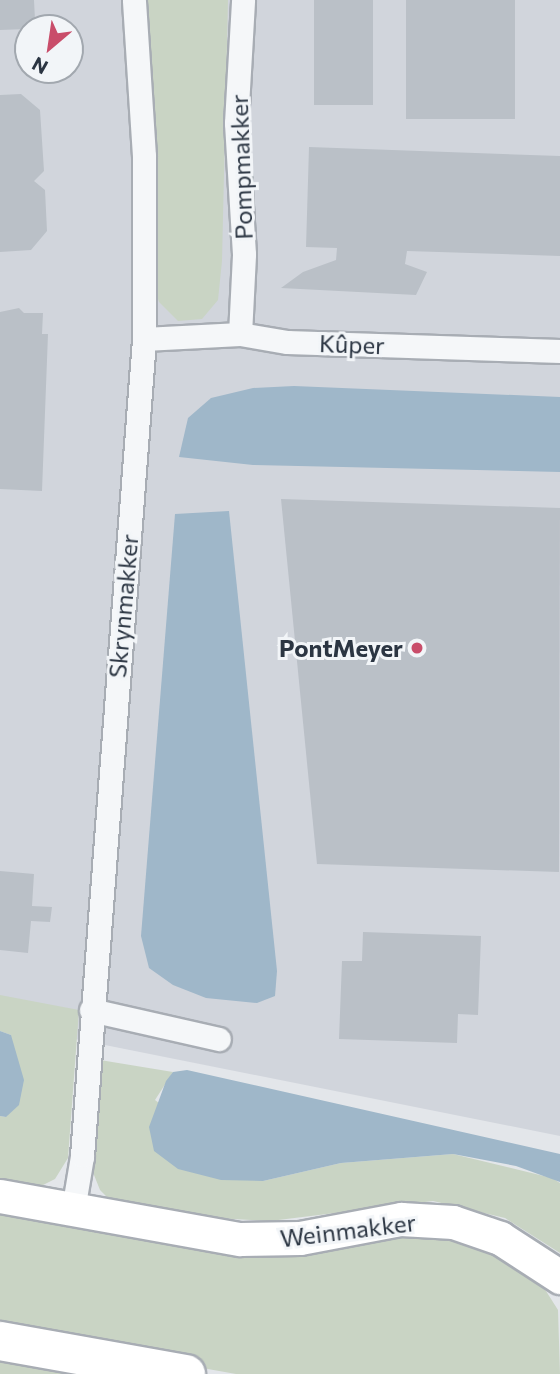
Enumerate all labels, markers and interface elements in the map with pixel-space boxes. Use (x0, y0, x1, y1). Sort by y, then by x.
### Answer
north arrow (14, 14, 84, 84)
text: N (28, 53, 51, 80)
street label: Pompmakker (224, 94, 258, 240)
street label: Kûper (319, 328, 385, 360)
street label: Skrynmakker (102, 533, 144, 679)
place label: PontMeyer (279, 634, 403, 662)
marker: PontMeyer (409, 640, 425, 656)
street label: Weinmakker (278, 1207, 418, 1253)

